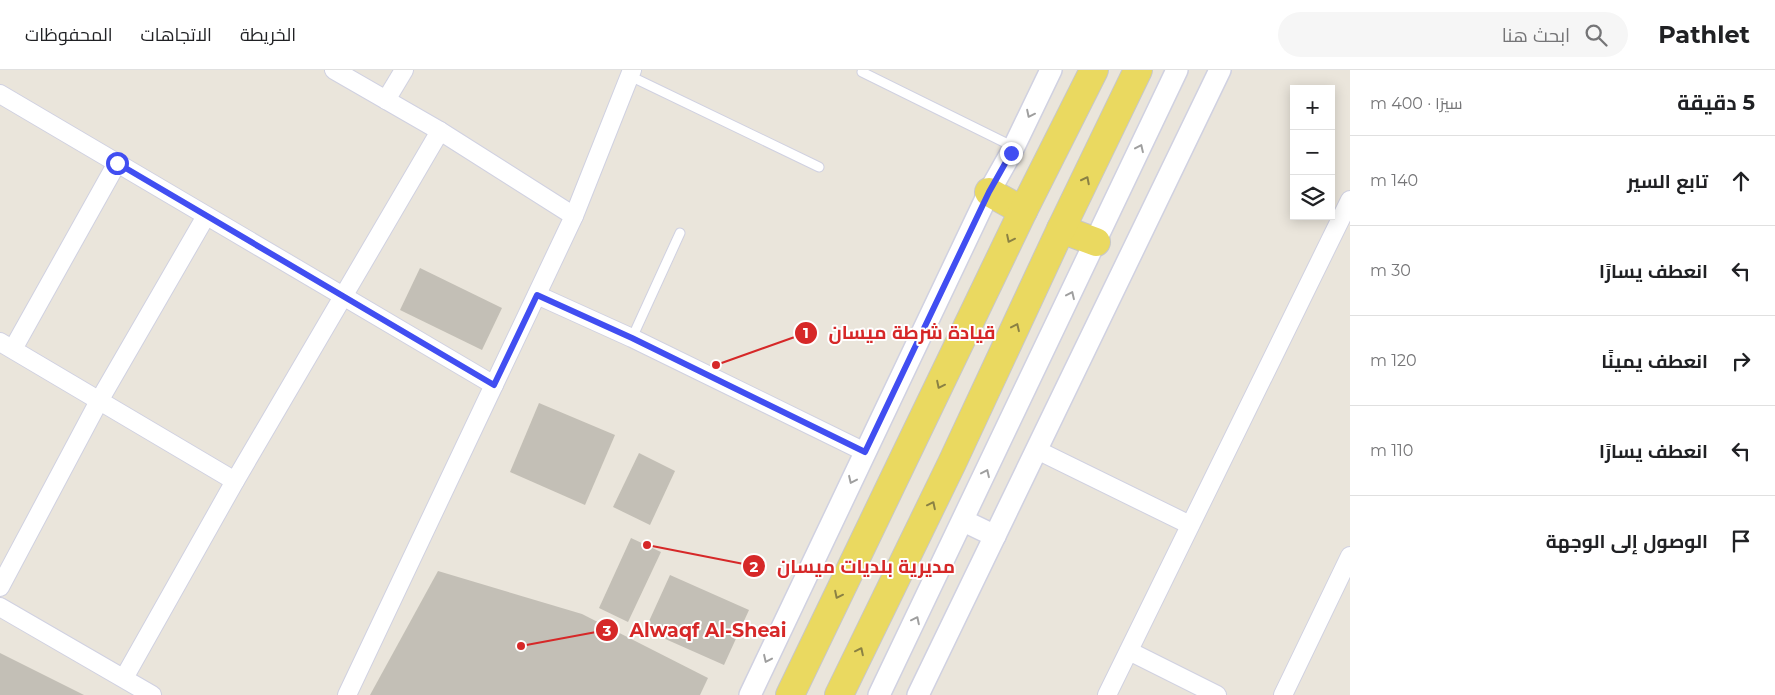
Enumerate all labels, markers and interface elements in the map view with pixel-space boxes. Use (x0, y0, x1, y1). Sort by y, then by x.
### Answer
search box (1278, 12, 1628, 57)
text: Pathlet (1658, 20, 1750, 49)
icon: search (1582, 21, 1610, 49)
text: المحفوظات (25, 24, 113, 46)
text: الاتجاهات (141, 24, 212, 46)
text: الخريطة (240, 24, 296, 46)
text: ابحث هنا (1502, 24, 1570, 47)
map controls (1290, 85, 1335, 220)
button: + (1290, 85, 1335, 130)
text: 5 دقيقة (1677, 90, 1755, 115)
text: سيرًا · 400 m (1370, 94, 1462, 113)
one-way arrow (1026, 109, 1036, 118)
button: − (1290, 130, 1335, 175)
route end (1000, 142, 1023, 165)
one-way arrow (1134, 144, 1145, 153)
route start (106, 152, 129, 175)
icon: ahead (1727, 167, 1755, 195)
text: تابع السير (1627, 170, 1708, 193)
text: 140 m (1370, 171, 1418, 190)
button: layers (1290, 175, 1335, 220)
one-way arrow (1080, 176, 1090, 185)
one-way arrow (1006, 234, 1016, 243)
icon: left (1727, 257, 1755, 285)
text: انعطف يسارًا (1599, 260, 1708, 283)
text: 30 m (1370, 261, 1411, 280)
one-way arrow (1065, 291, 1075, 300)
callout: قيادة شرطة ميسان (793, 316, 1005, 350)
text: قيادة شرطة ميسان (828, 321, 996, 344)
text: 1 (803, 323, 809, 342)
one-way arrow (1010, 323, 1020, 332)
icon: right (1727, 347, 1755, 375)
text: انعطف يمينًا (1601, 350, 1708, 373)
text: 120 m (1370, 351, 1417, 370)
one-way arrow (935, 380, 946, 389)
icon: left (1727, 437, 1755, 465)
text: انعطف يسارًا (1599, 440, 1708, 463)
text: 110 m (1370, 441, 1413, 460)
one-way arrow (980, 469, 990, 478)
one-way arrow (847, 475, 858, 484)
one-way arrow (926, 501, 936, 510)
icon: arrive (1727, 527, 1755, 555)
text: الوصول إلى الوجهة (1546, 530, 1708, 553)
callout: مديرية بلديات ميسان (742, 549, 965, 583)
text: مديرية بلديات ميسان (777, 555, 955, 578)
text: 2 (750, 557, 759, 576)
one-way arrow (835, 589, 845, 598)
callout: Alwaqf Al-Sheai (595, 613, 797, 647)
one-way arrow (909, 616, 920, 625)
text: Alwaqf Al-Sheai (628, 619, 787, 642)
text: 3 (602, 621, 612, 640)
one-way arrow (854, 647, 864, 656)
one-way arrow (763, 654, 773, 663)

